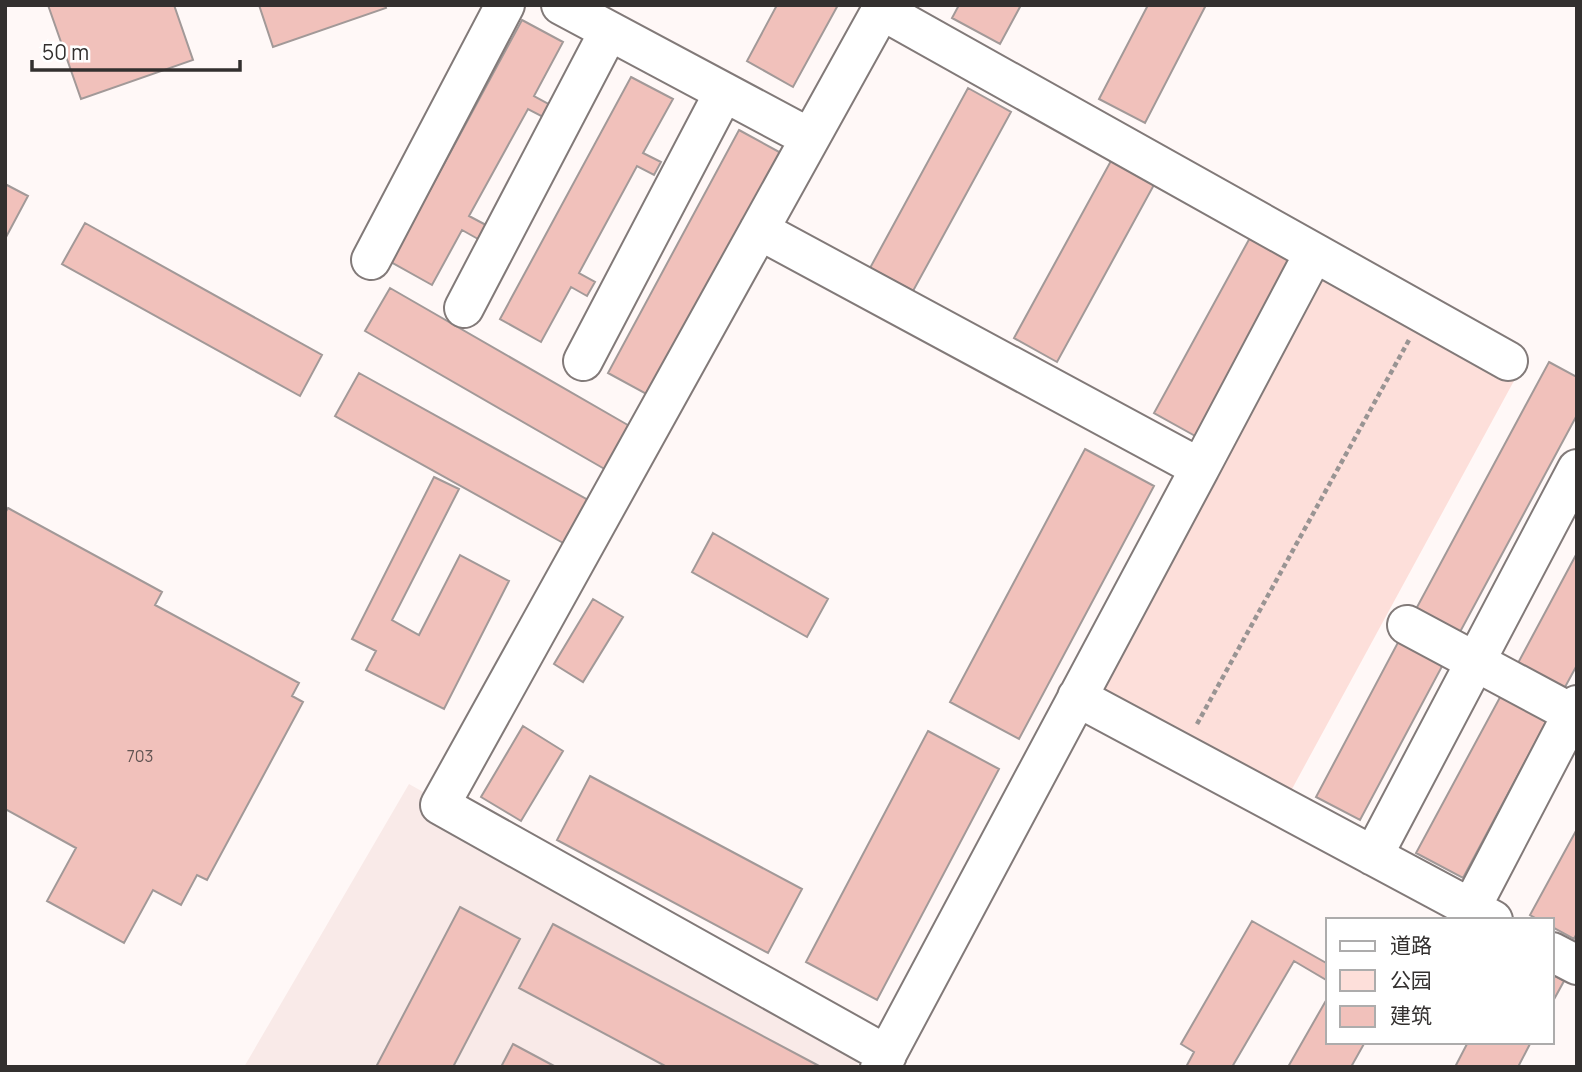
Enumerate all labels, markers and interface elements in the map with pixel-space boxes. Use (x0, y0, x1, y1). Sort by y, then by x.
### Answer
scale bar (32, 28, 240, 72)
text: 50 m (42, 38, 89, 66)
house number: 703 (127, 745, 153, 767)
legend (1326, 918, 1554, 1044)
text: 道路 (1390, 931, 1432, 959)
text: 公园 (1390, 966, 1432, 994)
text: 建筑 (1390, 1001, 1432, 1029)

